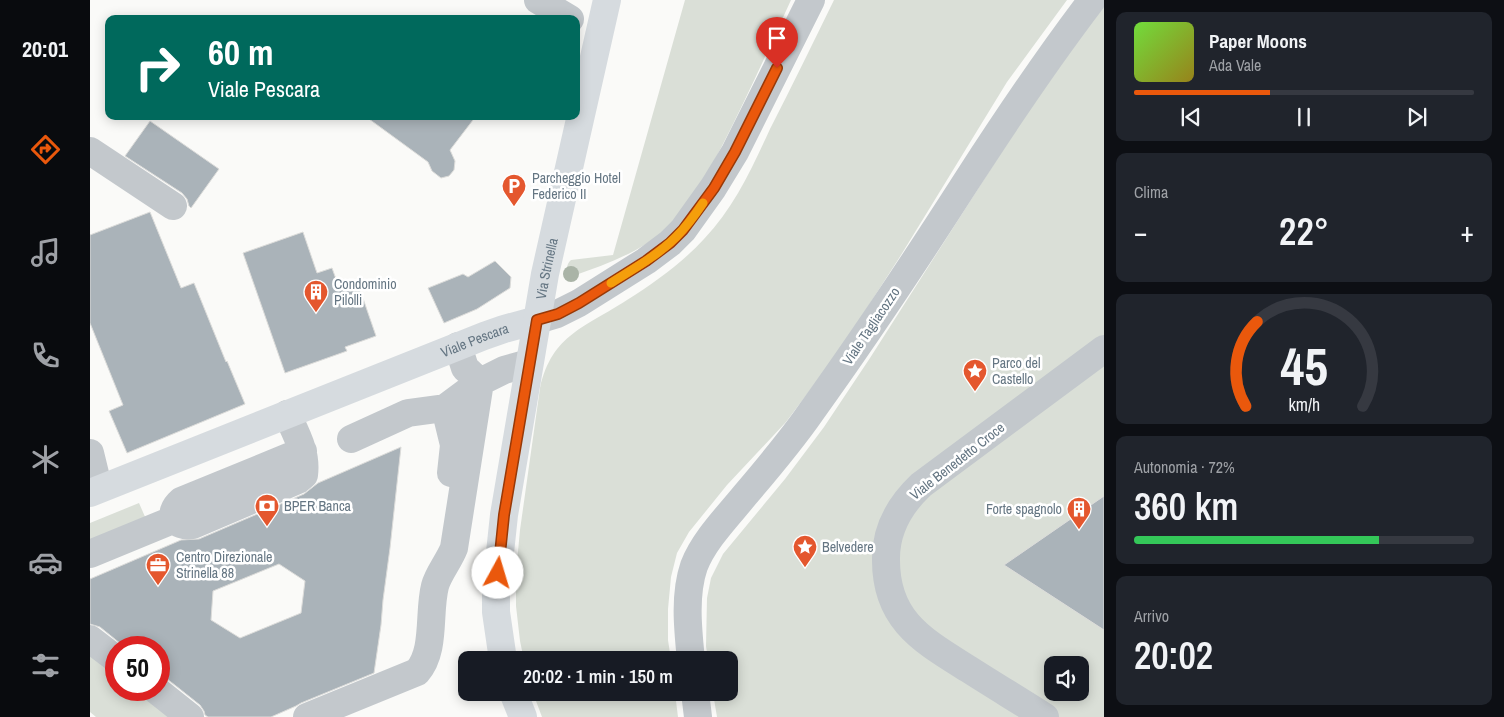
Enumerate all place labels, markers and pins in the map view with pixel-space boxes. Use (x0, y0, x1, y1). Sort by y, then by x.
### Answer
pin (756, 17, 798, 68)
place label: Parcheggio Hotel Federico II (532, 169, 621, 203)
parking icon: Parcheggio Hotel Federico II (501, 173, 527, 207)
place label: Condominio Pilolli (334, 275, 397, 309)
building icon: Condominio Pilolli (303, 279, 329, 313)
place label: Parco del Castello (992, 354, 1041, 388)
place icon: Parco del Castello (962, 358, 988, 392)
bank icon: BPER Banca (254, 493, 280, 527)
building icon: Forte spagnolo (1066, 496, 1092, 530)
place label: BPER Banca (284, 497, 352, 515)
place label: Forte spagnolo (986, 500, 1062, 518)
place icon: Belvedere (792, 534, 818, 568)
place label: Belvedere (822, 538, 874, 556)
place label: Centro Direzionale Strinella 88 (176, 548, 272, 582)
office icon: Centro Direzionale Strinella 88 (145, 552, 171, 586)

